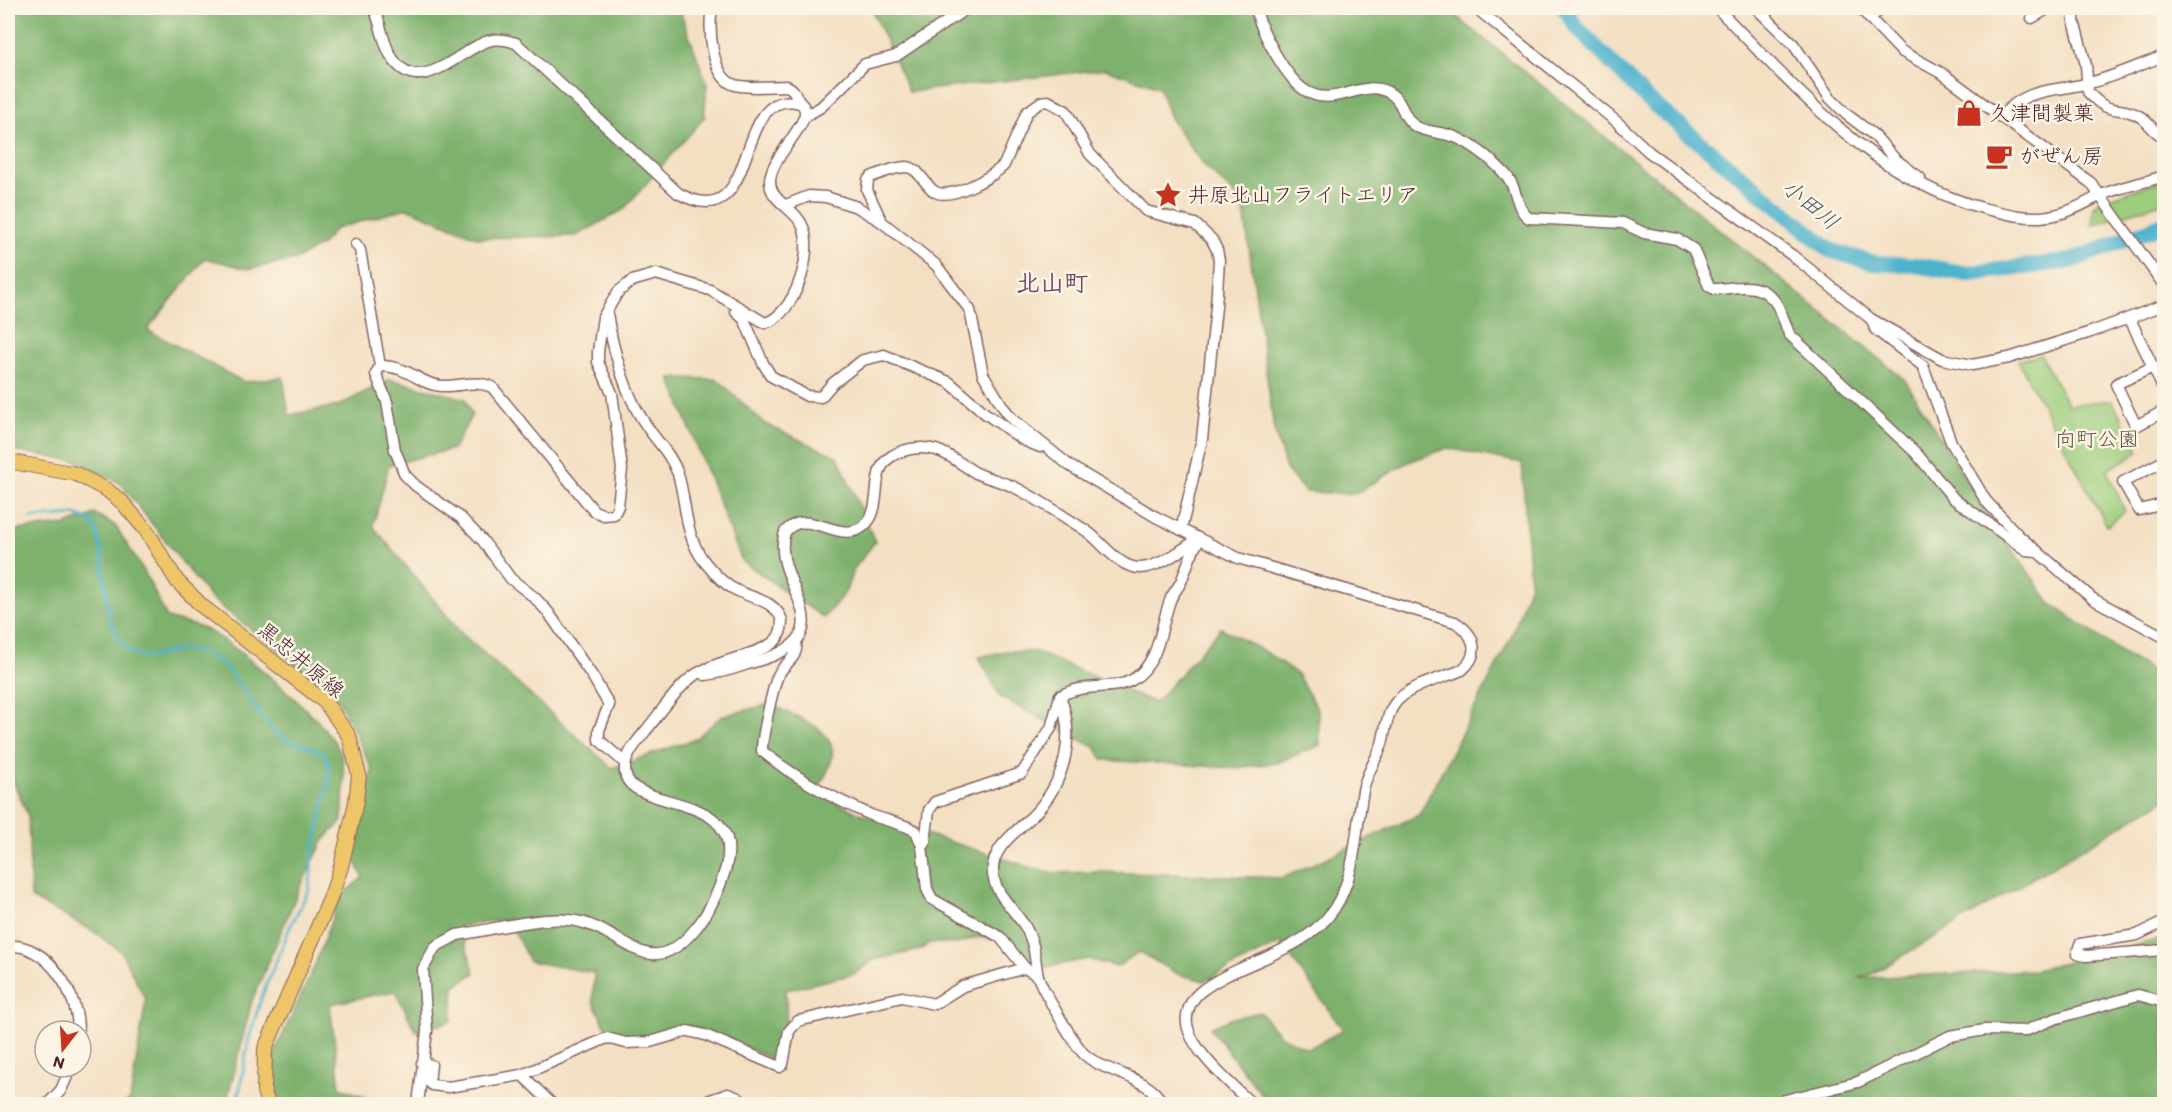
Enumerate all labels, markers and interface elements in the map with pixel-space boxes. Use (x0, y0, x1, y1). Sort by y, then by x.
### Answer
shop icon: 久津間製菓 (1954, 98, 1984, 128)
place label: 久津間製菓 (1989, 100, 2094, 125)
cafe icon: がぜん房 (1984, 141, 2014, 171)
place label: がぜん房 (2019, 143, 2103, 168)
water label: 小田川 (1777, 173, 1845, 236)
place icon: 井原北山フライトエリア (1153, 180, 1183, 210)
place label: 井原北山フライトエリア (1188, 182, 1418, 207)
district label: 北山町 (1016, 268, 1088, 297)
park label: 向町公園 (2055, 426, 2139, 451)
street label: 黒忠井原線 (253, 616, 350, 703)
north arrow (33, 1019, 93, 1079)
text: N (51, 1052, 67, 1074)

